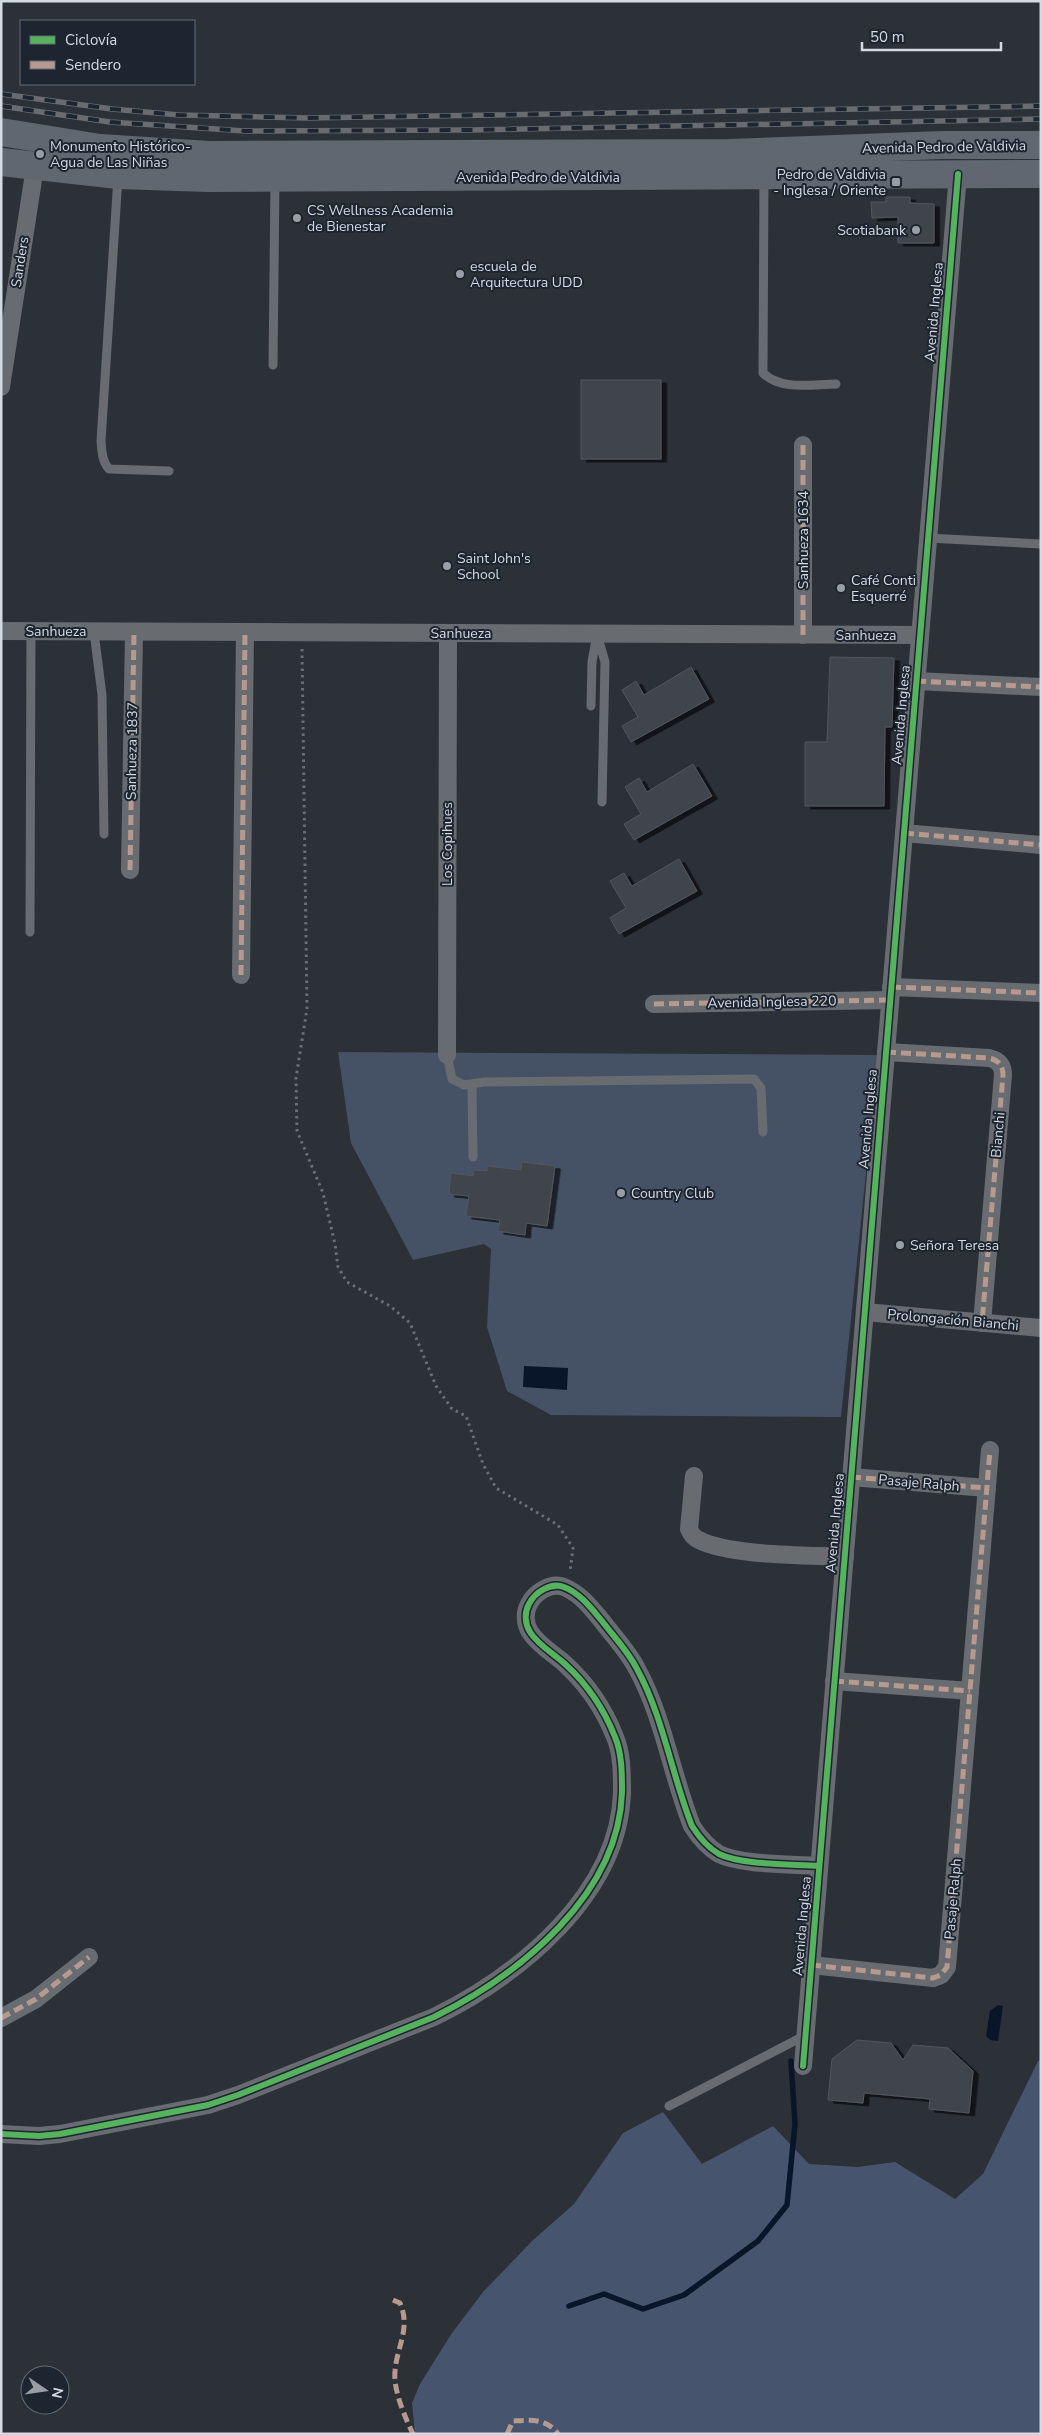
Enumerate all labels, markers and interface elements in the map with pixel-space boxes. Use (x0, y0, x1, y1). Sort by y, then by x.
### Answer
legend (20, 20, 195, 85)
scale bar (862, 20, 1001, 52)
text: 50 m (870, 27, 905, 47)
text: Ciclovía (65, 30, 117, 50)
text: Sendero (65, 55, 121, 75)
street label: Avenida Pedro de Valdivia (862, 136, 1026, 158)
place label: Monumento Histórico- Agua de Las Niñas (50, 137, 191, 172)
marker: Monumento Histórico- Agua de Las Niñas (34, 148, 46, 160)
place label: Pedro de Valdivia - Inglesa / Oriente (773, 165, 886, 200)
street label: Avenida Pedro de Valdivia (456, 168, 620, 187)
marker: Pedro de Valdivia - Inglesa / Oriente (890, 176, 902, 188)
place label: CS Wellness Academia de Bienestar (307, 201, 454, 236)
marker: CS Wellness Academia de Bienestar (291, 212, 303, 224)
place label: Scotiabank (837, 221, 907, 240)
marker: Scotiabank (910, 224, 922, 236)
street label: Sanders (7, 235, 33, 289)
place label: escuela de Arquitectura UDD (470, 257, 583, 292)
street label: Avenida Inglesa (920, 261, 948, 363)
marker: escuela de Arquitectura UDD (454, 268, 466, 280)
street label: Sanhueza 1634 (794, 491, 813, 589)
place label: Saint John's School (457, 549, 531, 584)
marker: Saint John's School (441, 560, 453, 572)
place label: Café Conti Esquerré (851, 571, 916, 606)
marker: Café Conti Esquerré (835, 582, 847, 594)
street label: Sanhueza (25, 622, 87, 641)
street label: Sanhueza (430, 624, 492, 643)
street label: Sanhueza (835, 626, 897, 645)
street label: Avenida Inglesa (887, 664, 915, 766)
street label: Sanhueza 1837 (122, 702, 142, 800)
street label: Los Copihues (438, 802, 457, 886)
street label: Avenida Inglesa 220 (707, 991, 837, 1013)
street label: Avenida Inglesa (854, 1068, 882, 1170)
street label: Bianchi (987, 1111, 1009, 1159)
place label: Country Club (631, 1184, 714, 1203)
marker: Country Club (615, 1187, 627, 1199)
place label: Señora Teresa (910, 1236, 999, 1255)
marker: Señora Teresa (894, 1239, 906, 1251)
street label: Prolongación Bianchi (887, 1305, 1019, 1335)
street label: Pasaje Ralph (878, 1470, 960, 1496)
street label: Avenida Inglesa (821, 1472, 849, 1574)
street label: Pasaje Ralph (940, 1858, 966, 1940)
street label: Avenida Inglesa (788, 1875, 816, 1977)
north arrow (20, 2365, 70, 2415)
text: N (47, 2386, 68, 2400)

